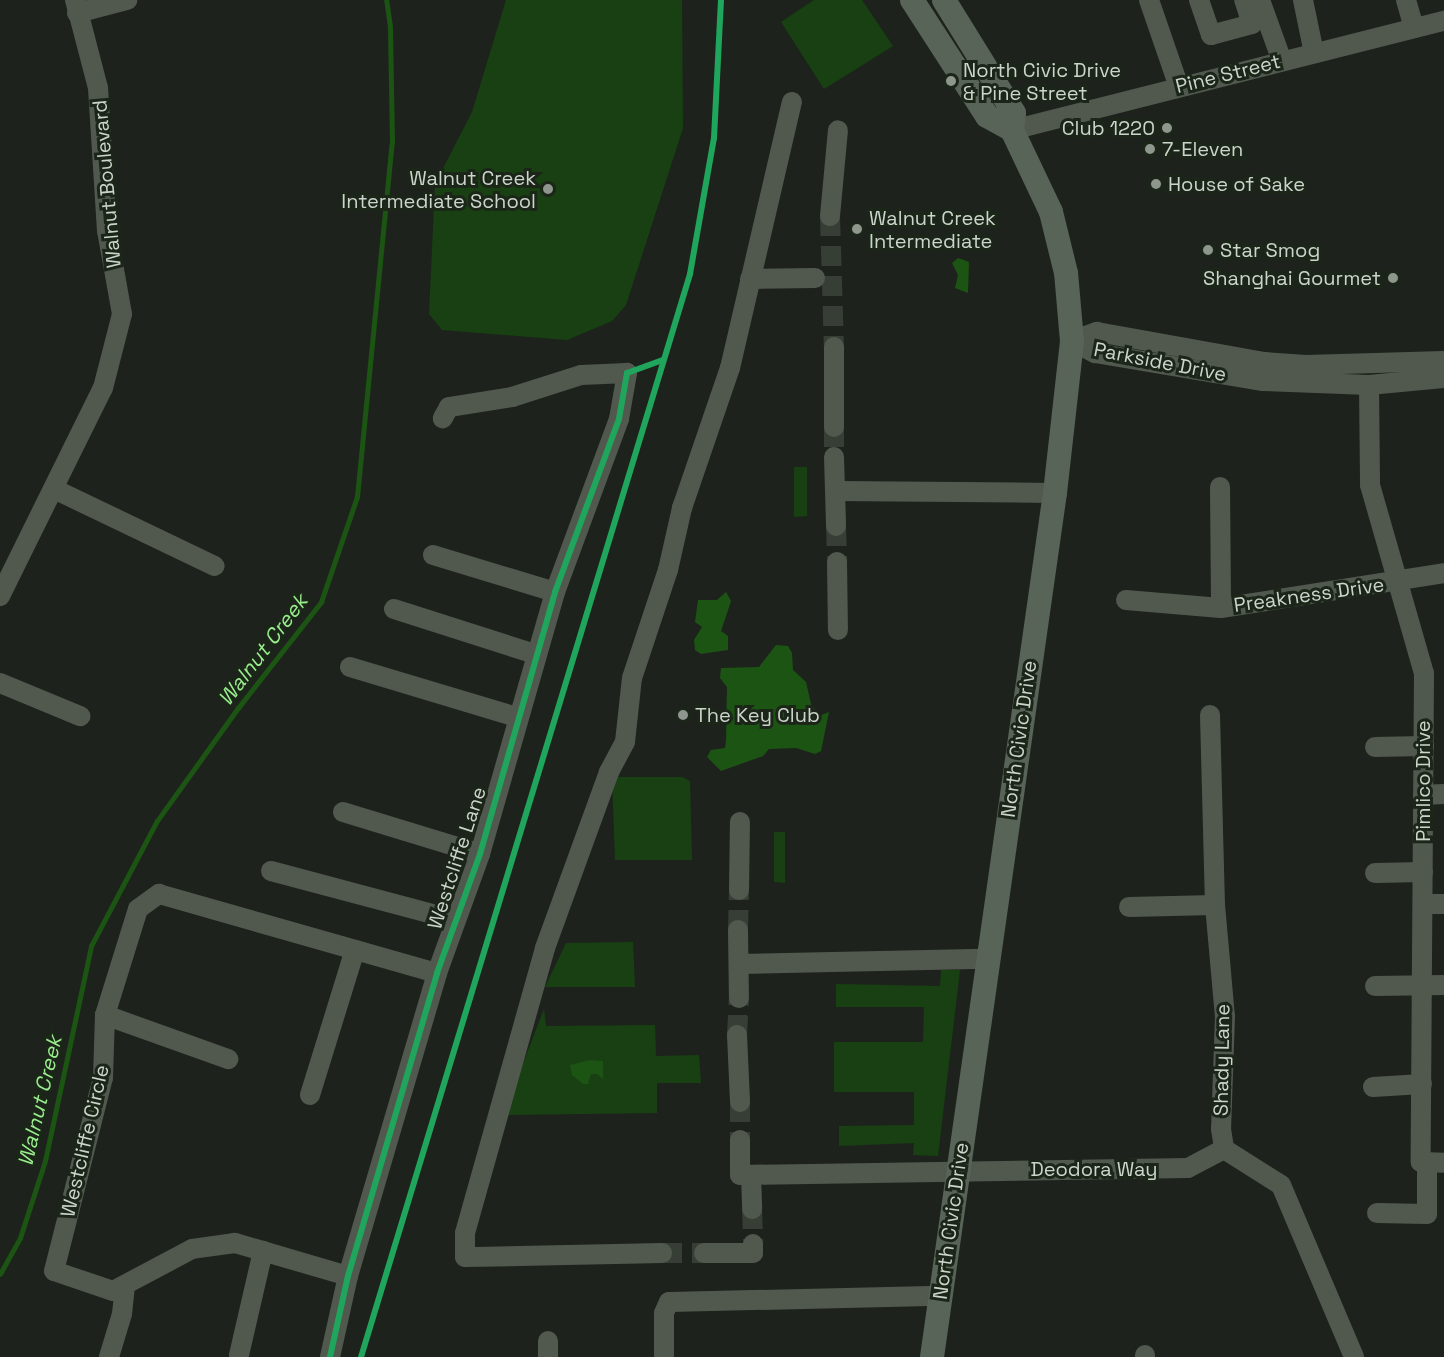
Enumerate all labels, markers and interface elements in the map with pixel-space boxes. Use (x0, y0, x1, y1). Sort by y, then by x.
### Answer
street label: Pine Street (1173, 49, 1283, 99)
place label: North Civic Drive & Pine Street (963, 58, 1121, 105)
marker: North Civic Drive & Pine Street (944, 74, 958, 88)
street label: Walnut Boulevard (88, 99, 126, 269)
place label: Club 1220 (1062, 116, 1155, 140)
marker: Club 1220 (1160, 121, 1174, 135)
place label: 7-Eleven (1162, 137, 1243, 161)
marker: 7-Eleven (1143, 142, 1157, 156)
place label: Walnut Creek Intermediate School (341, 166, 536, 213)
place label: House of Sake (1168, 172, 1305, 196)
marker: House of Sake (1149, 177, 1163, 191)
marker: Walnut Creek Intermediate School (541, 182, 555, 196)
place label: Walnut Creek Intermediate (869, 206, 996, 253)
marker: Walnut Creek Intermediate (850, 222, 864, 236)
place label: Star Smog (1220, 238, 1320, 262)
marker: Star Smog (1201, 243, 1215, 257)
place label: Shanghai Gourmet (1203, 266, 1381, 290)
marker: Shanghai Gourmet (1386, 271, 1400, 285)
street label: Parkside Drive (1092, 337, 1228, 387)
street label: Preakness Drive (1232, 573, 1386, 617)
water label: Walnut Creek (213, 589, 313, 711)
street label: North Civic Drive (996, 659, 1042, 819)
place label: The Key Club (695, 703, 820, 727)
marker: The Key Club (676, 708, 690, 722)
street label: Pimlico Drive (1411, 720, 1435, 842)
street label: Westcliffe Lane (423, 784, 491, 932)
street label: Shady Lane (1209, 1004, 1235, 1116)
water label: Walnut Creek (13, 1033, 67, 1169)
street label: Westcliffe Circle (56, 1063, 114, 1219)
street label: North Civic Drive (928, 1141, 974, 1301)
street label: Deodora Way (1030, 1157, 1158, 1181)

